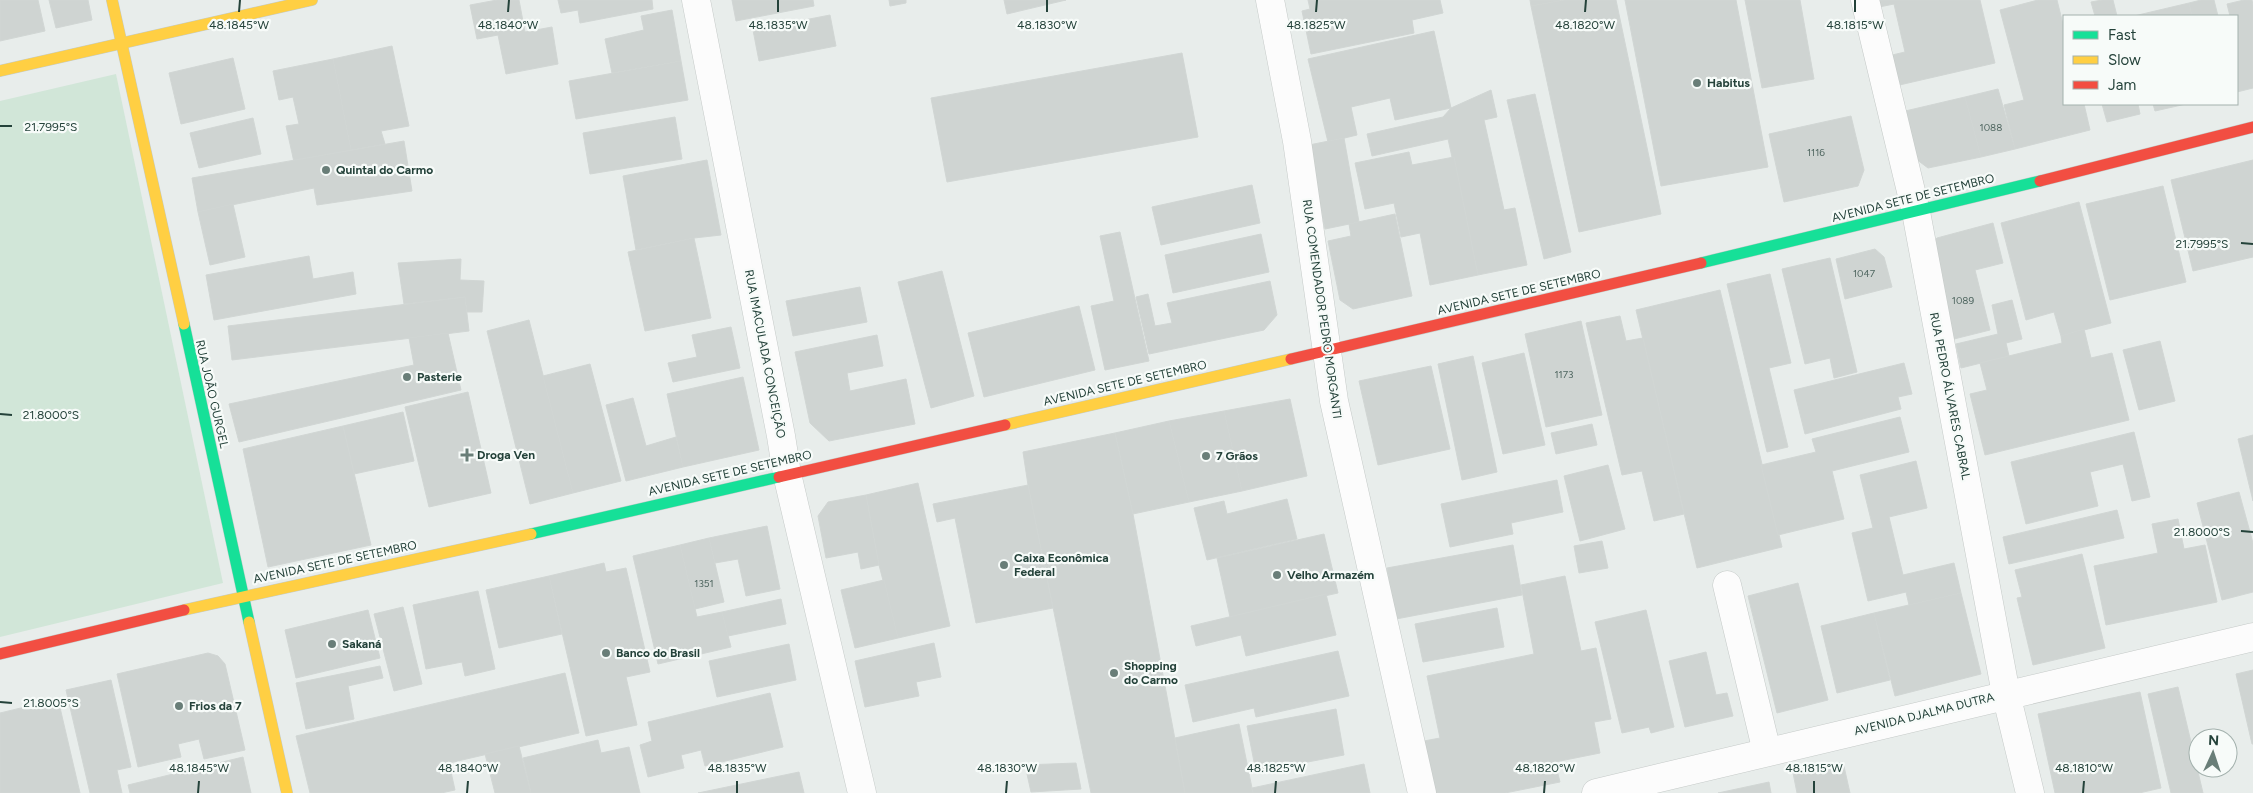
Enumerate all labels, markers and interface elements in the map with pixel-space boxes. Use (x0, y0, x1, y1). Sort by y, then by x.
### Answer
legend (2063, 15, 2238, 105)
text: 48.1845°W (209, 18, 269, 32)
text: 48.1840°W (478, 18, 539, 32)
text: 48.1835°W (748, 18, 808, 32)
text: 48.1830°W (1017, 18, 1077, 32)
text: 48.1825°W (1286, 18, 1346, 32)
text: 48.1820°W (1555, 18, 1615, 32)
text: 48.1815°W (1826, 18, 1884, 32)
text: Fast (2108, 26, 2137, 44)
text: Slow (2108, 51, 2141, 69)
place label: Habitus (1707, 76, 1750, 90)
text: Jam (2108, 76, 2136, 94)
marker: Habitus (1691, 77, 1703, 89)
text: 21.7995°S (25, 120, 77, 134)
house number: 1088 (1980, 121, 2002, 134)
house number: 1116 (1807, 146, 1825, 159)
place label: Quintal do Carmo (336, 163, 433, 177)
marker: Quintal do Carmo (320, 164, 332, 176)
street label: AVENIDA SETE DE SETEMBRO (1830, 171, 1996, 225)
street label: RUA COMENDADOR PEDRO MORGANTI (1300, 198, 1344, 420)
text: 21.7995°S (2176, 237, 2228, 251)
street label: AVENIDA SETE DE SETEMBRO (1436, 266, 1602, 318)
house number: 1047 (1853, 267, 1876, 280)
street label: RUA IMACULADA CONCEIÇÃO (742, 268, 788, 440)
house number: 1089 (1952, 294, 1975, 307)
street label: RUA PEDRO ÁLVARES CABRAL (1927, 311, 1973, 482)
street label: RUA JOÃO GURGEL (193, 339, 231, 450)
street label: AVENIDA SETE DE SETEMBRO (1042, 357, 1208, 409)
house number: 1173 (1554, 368, 1574, 381)
place label: Pasterie (417, 370, 462, 384)
marker: Pasterie (401, 371, 413, 383)
text: 21.8000°S (23, 408, 79, 422)
street label: AVENIDA SETE DE SETEMBRO (647, 447, 813, 499)
place label: Droga Ven (477, 448, 535, 462)
marker: Droga Ven (461, 449, 473, 461)
place label: 7 Grãos (1216, 449, 1258, 463)
marker: 7 Grãos (1200, 450, 1212, 462)
text: 21.8000°S (2174, 525, 2230, 539)
street label: AVENIDA SETE DE SETEMBRO (252, 538, 418, 586)
place label: Caixa Econômica Federal (1014, 551, 1109, 579)
marker: Caixa Econômica Federal (998, 559, 1010, 571)
place label: Velho Armazém (1287, 568, 1374, 582)
marker: Velho Armazém (1271, 569, 1283, 581)
house number: 1351 (694, 577, 714, 590)
place label: Sakaná (342, 637, 381, 651)
marker: Sakaná (326, 638, 338, 650)
place label: Banco do Brasil (616, 646, 700, 660)
marker: Banco do Brasil (600, 647, 612, 659)
place label: Shopping do Carmo (1124, 659, 1178, 687)
marker: Shopping do Carmo (1108, 667, 1120, 679)
street label: AVENIDA DJALMA DUTRA (1853, 690, 1995, 738)
text: 21.8005°S (23, 696, 79, 710)
place label: Frios da 7 (189, 699, 242, 713)
marker: Frios da 7 (173, 700, 185, 712)
north arrow (2188, 728, 2238, 778)
text: N (2208, 732, 2220, 749)
text: 48.1845°W (169, 761, 229, 775)
text: 48.1840°W (438, 761, 499, 775)
text: 48.1835°W (707, 761, 767, 775)
text: 48.1830°W (977, 761, 1037, 775)
text: 48.1825°W (1246, 761, 1306, 775)
text: 48.1820°W (1515, 761, 1575, 775)
text: 48.1815°W (1785, 761, 1843, 775)
text: 48.1810°W (2055, 761, 2114, 775)

